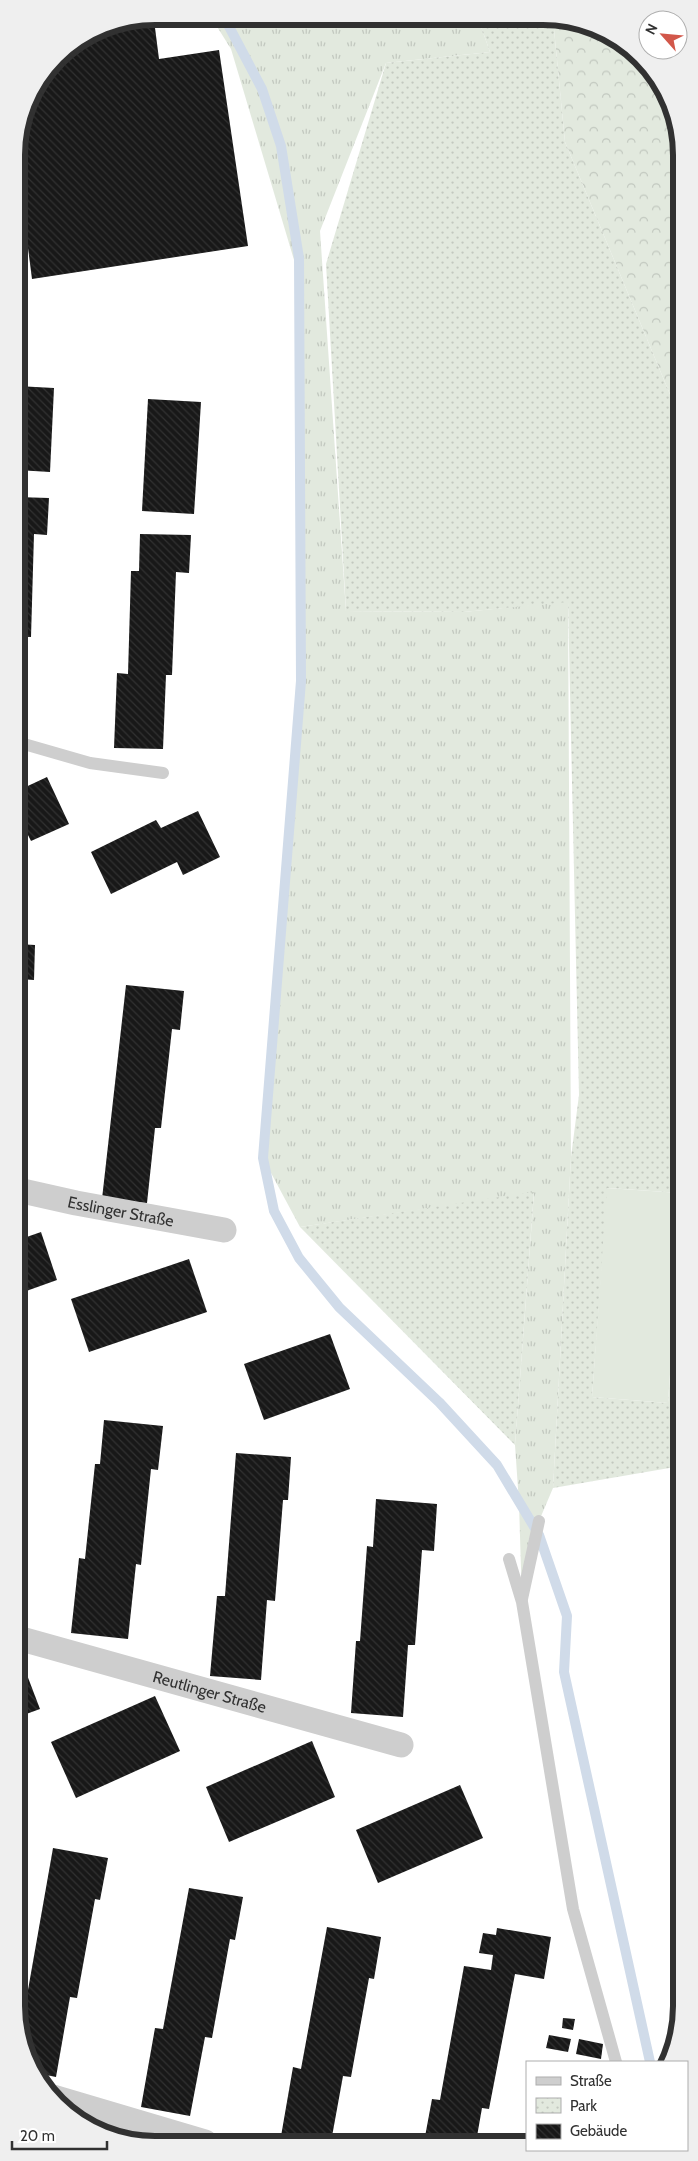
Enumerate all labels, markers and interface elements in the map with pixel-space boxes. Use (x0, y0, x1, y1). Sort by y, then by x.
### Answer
north arrow (638, 10, 688, 60)
text: N (641, 21, 662, 38)
street label: Esslinger Straße (66, 1192, 175, 1231)
street label: Reutlinger Straße (151, 1667, 268, 1717)
legend (526, 2061, 688, 2151)
text: Straße (570, 2072, 612, 2090)
text: Park (570, 2097, 597, 2115)
scale bar (12, 2118, 108, 2150)
text: Gebäude (570, 2122, 627, 2140)
text: 20 m (20, 2127, 55, 2145)

